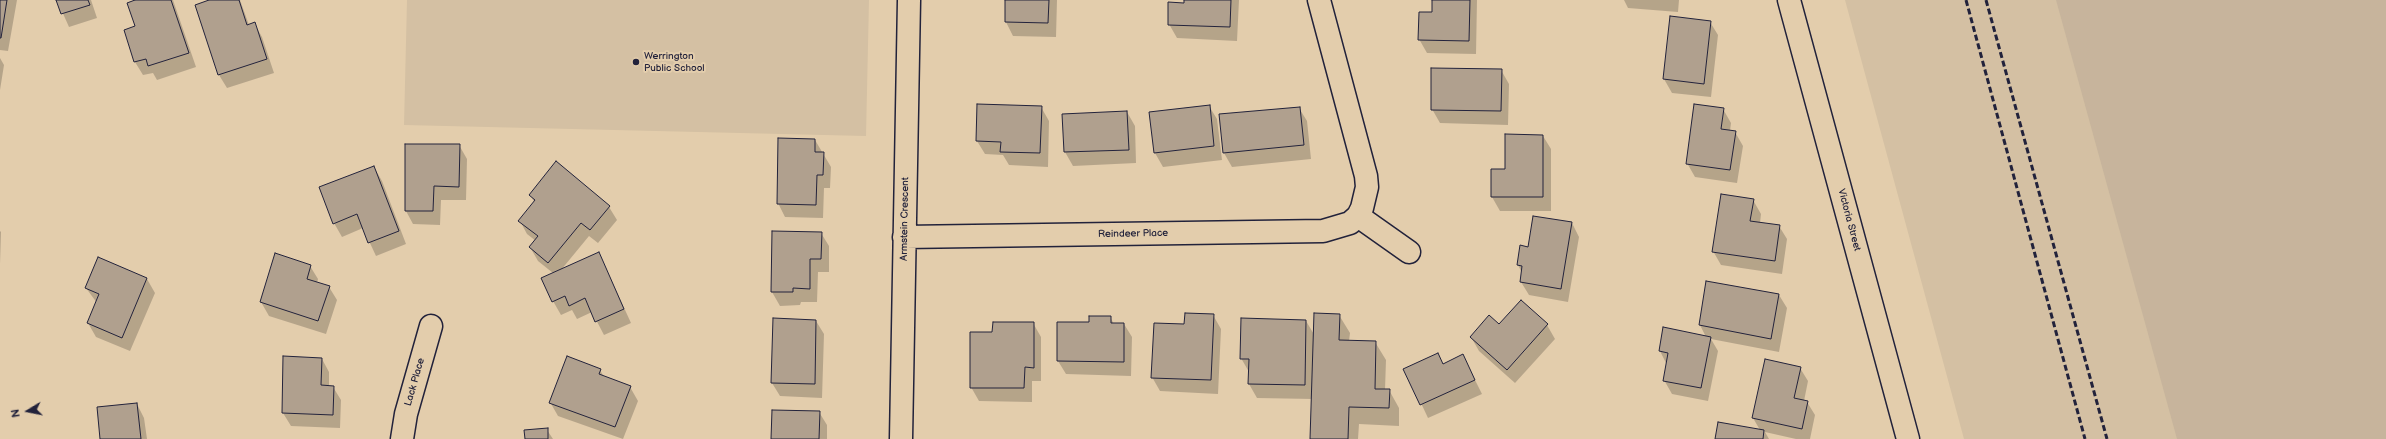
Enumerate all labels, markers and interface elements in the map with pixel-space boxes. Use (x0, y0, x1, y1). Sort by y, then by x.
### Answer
place label: Werrington Public School (644, 50, 705, 74)
marker: Werrington Public School (631, 57, 641, 67)
street label: Armstein Crescent (898, 177, 912, 261)
street label: Victoria Street (1835, 188, 1863, 252)
street label: Reindeer Place (1098, 227, 1168, 241)
street label: Lack Place (402, 357, 428, 407)
north arrow (8, 391, 48, 431)
text: N (9, 408, 23, 418)

